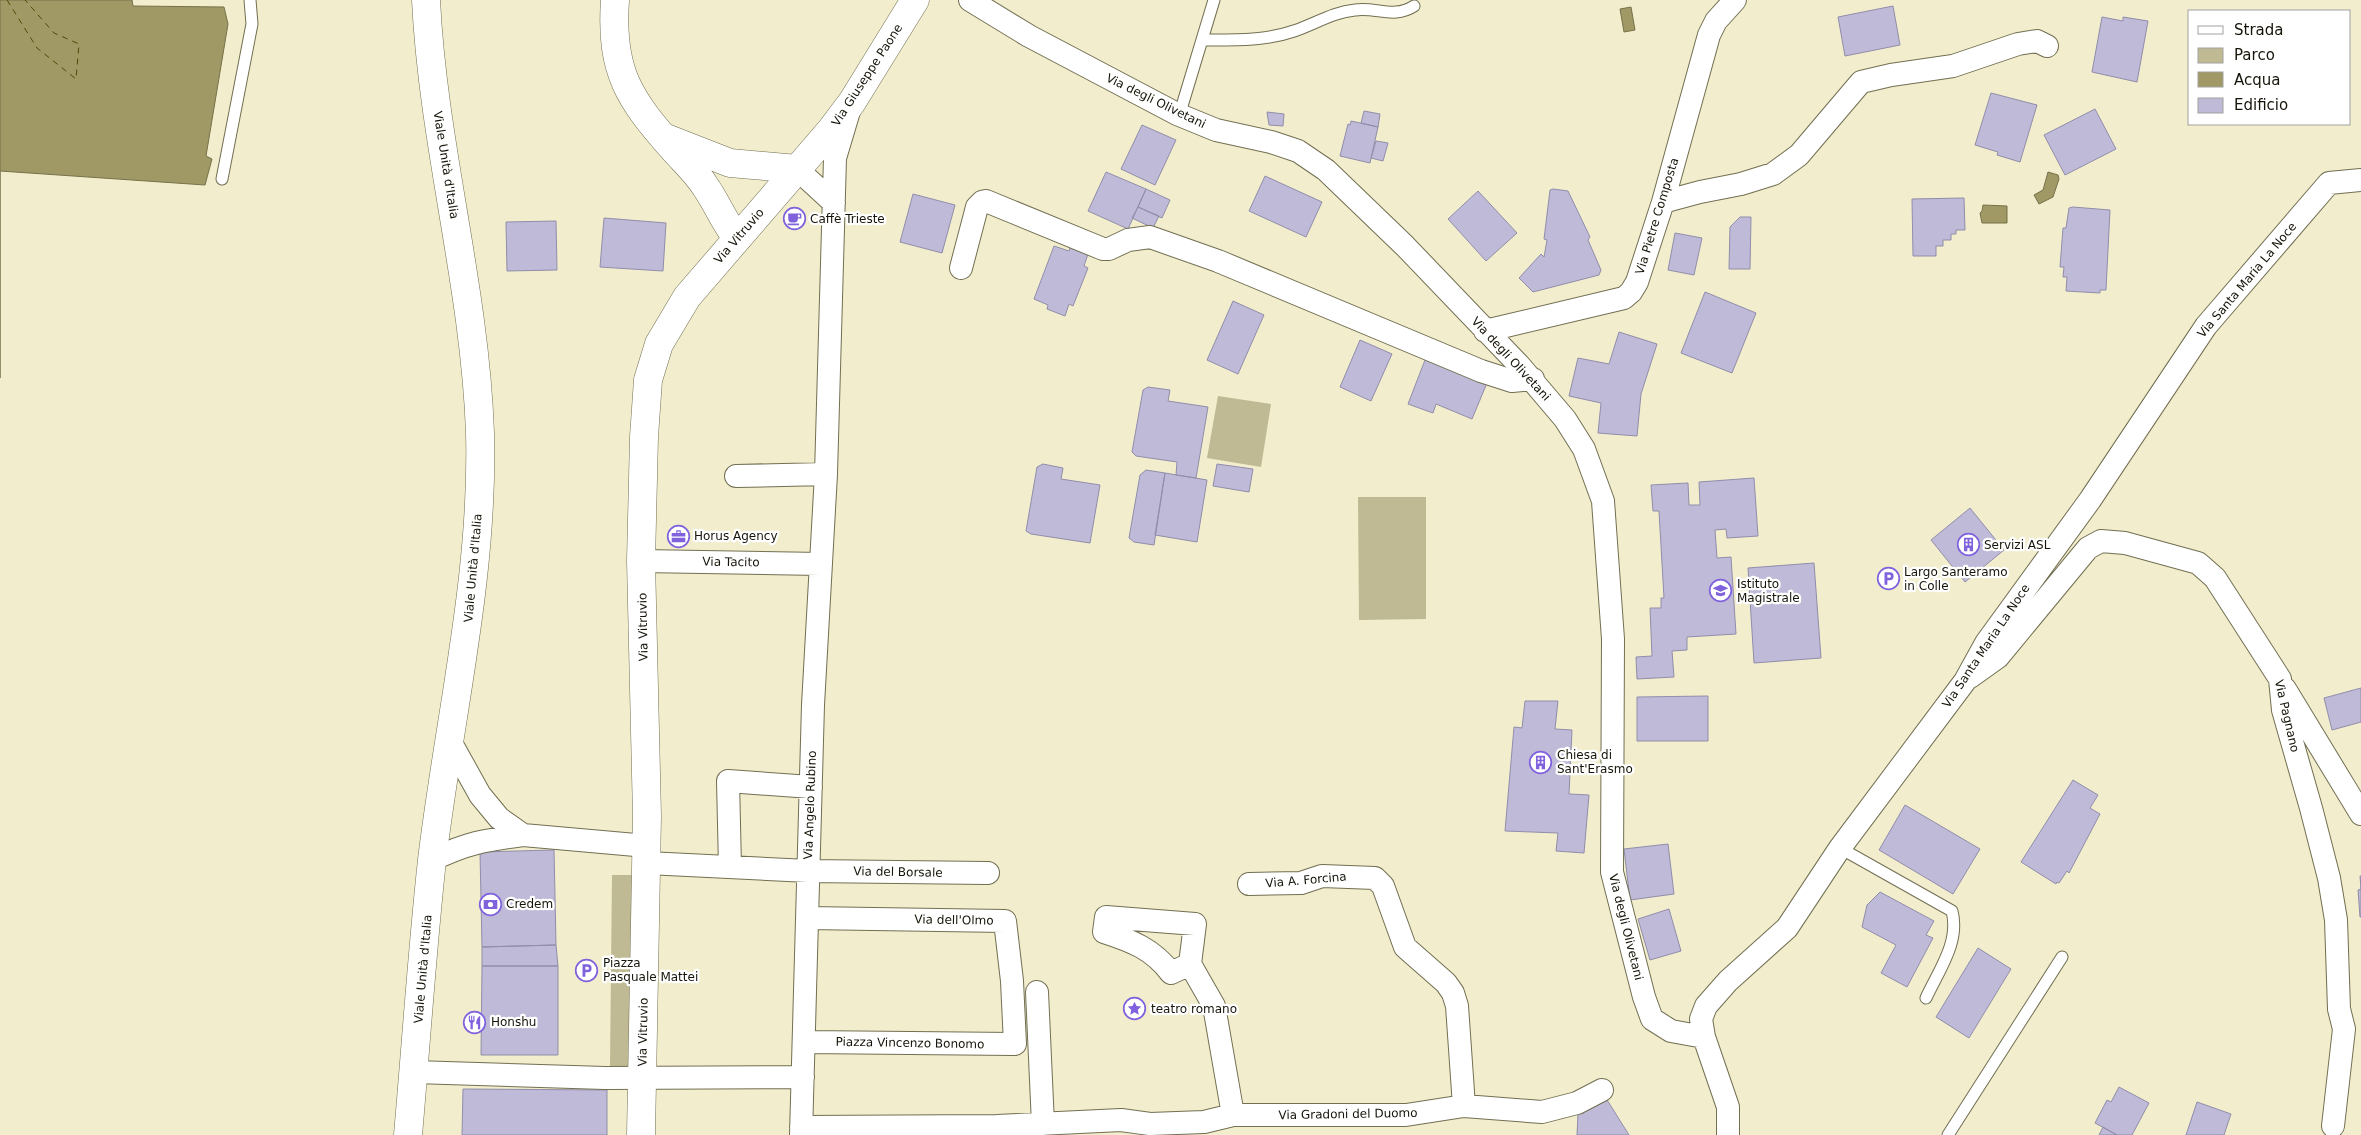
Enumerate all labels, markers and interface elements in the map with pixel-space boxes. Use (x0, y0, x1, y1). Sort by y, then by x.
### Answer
legend (2188, 10, 2351, 125)
street label: Via Giuseppe Paone (829, 21, 905, 129)
text: Strada (2234, 21, 2283, 39)
text: Parco (2234, 46, 2275, 64)
street label: Via degli Olivetani (1104, 71, 1208, 131)
text: Acqua (2234, 71, 2280, 89)
text: Edificio (2234, 96, 2288, 114)
street label: Viale Unità d'Italia (431, 110, 461, 220)
street label: Via Pietre Composta (1633, 156, 1681, 276)
street label: Via Vitruvio (711, 205, 767, 267)
cafe icon: Caffè Trieste (782, 207, 806, 231)
place label: Caffè Trieste (810, 212, 885, 226)
street label: Via Santa Maria La Noce (2195, 220, 2299, 340)
street label: Via degli Olivetani (1469, 314, 1553, 404)
street label: Viale Unità d'Italia (461, 513, 485, 623)
office icon: Horus Agency (666, 524, 690, 548)
place label: Horus Agency (694, 529, 777, 543)
building icon: Servizi ASL (1956, 533, 1980, 557)
place label: Servizi ASL (1984, 538, 2051, 552)
street label: Via Tacito (702, 555, 760, 569)
place label: Largo Santeramo in Colle (1904, 565, 2008, 593)
parking icon: Largo Santeramo in Colle (1876, 567, 1900, 591)
place label: Istituto Magistrale (1737, 577, 1800, 605)
school or university icon: Istituto Magistrale (1709, 579, 1733, 603)
street label: Via Santa Maria La Noce (1939, 581, 2033, 711)
street label: Via Vitruvio (635, 593, 651, 661)
street label: Via Pagnano (2272, 678, 2302, 754)
place label: Chiesa di Sant'Erasmo (1557, 748, 1633, 776)
street label: Via Angelo Rubino (801, 750, 819, 860)
building icon: Chiesa di Sant'Erasmo (1529, 750, 1553, 774)
street label: Via del Borsale (853, 864, 943, 880)
street label: Via A. Forcina (1265, 869, 1347, 891)
street label: Via degli Olivetani (1606, 872, 1646, 982)
bank icon: Credem (478, 892, 502, 916)
place label: Credem (506, 897, 553, 911)
street label: Via dell'Olmo (914, 912, 994, 928)
street label: Viale Unità d'Italia (411, 914, 435, 1024)
place label: Piazza Pasquale Mattei (603, 956, 698, 984)
parking icon: Piazza Pasquale Mattei (575, 958, 599, 982)
place icon: teatro romano (1123, 997, 1147, 1021)
street label: Via Vitruvio (635, 998, 651, 1066)
place label: teatro romano (1151, 1002, 1237, 1016)
restaurant icon: Honshu (463, 1010, 487, 1034)
place label: Honshu (491, 1015, 536, 1029)
street label: Piazza Vincenzo Bonomo (835, 1035, 985, 1051)
street label: Via Gradoni del Duomo (1278, 1106, 1418, 1122)

